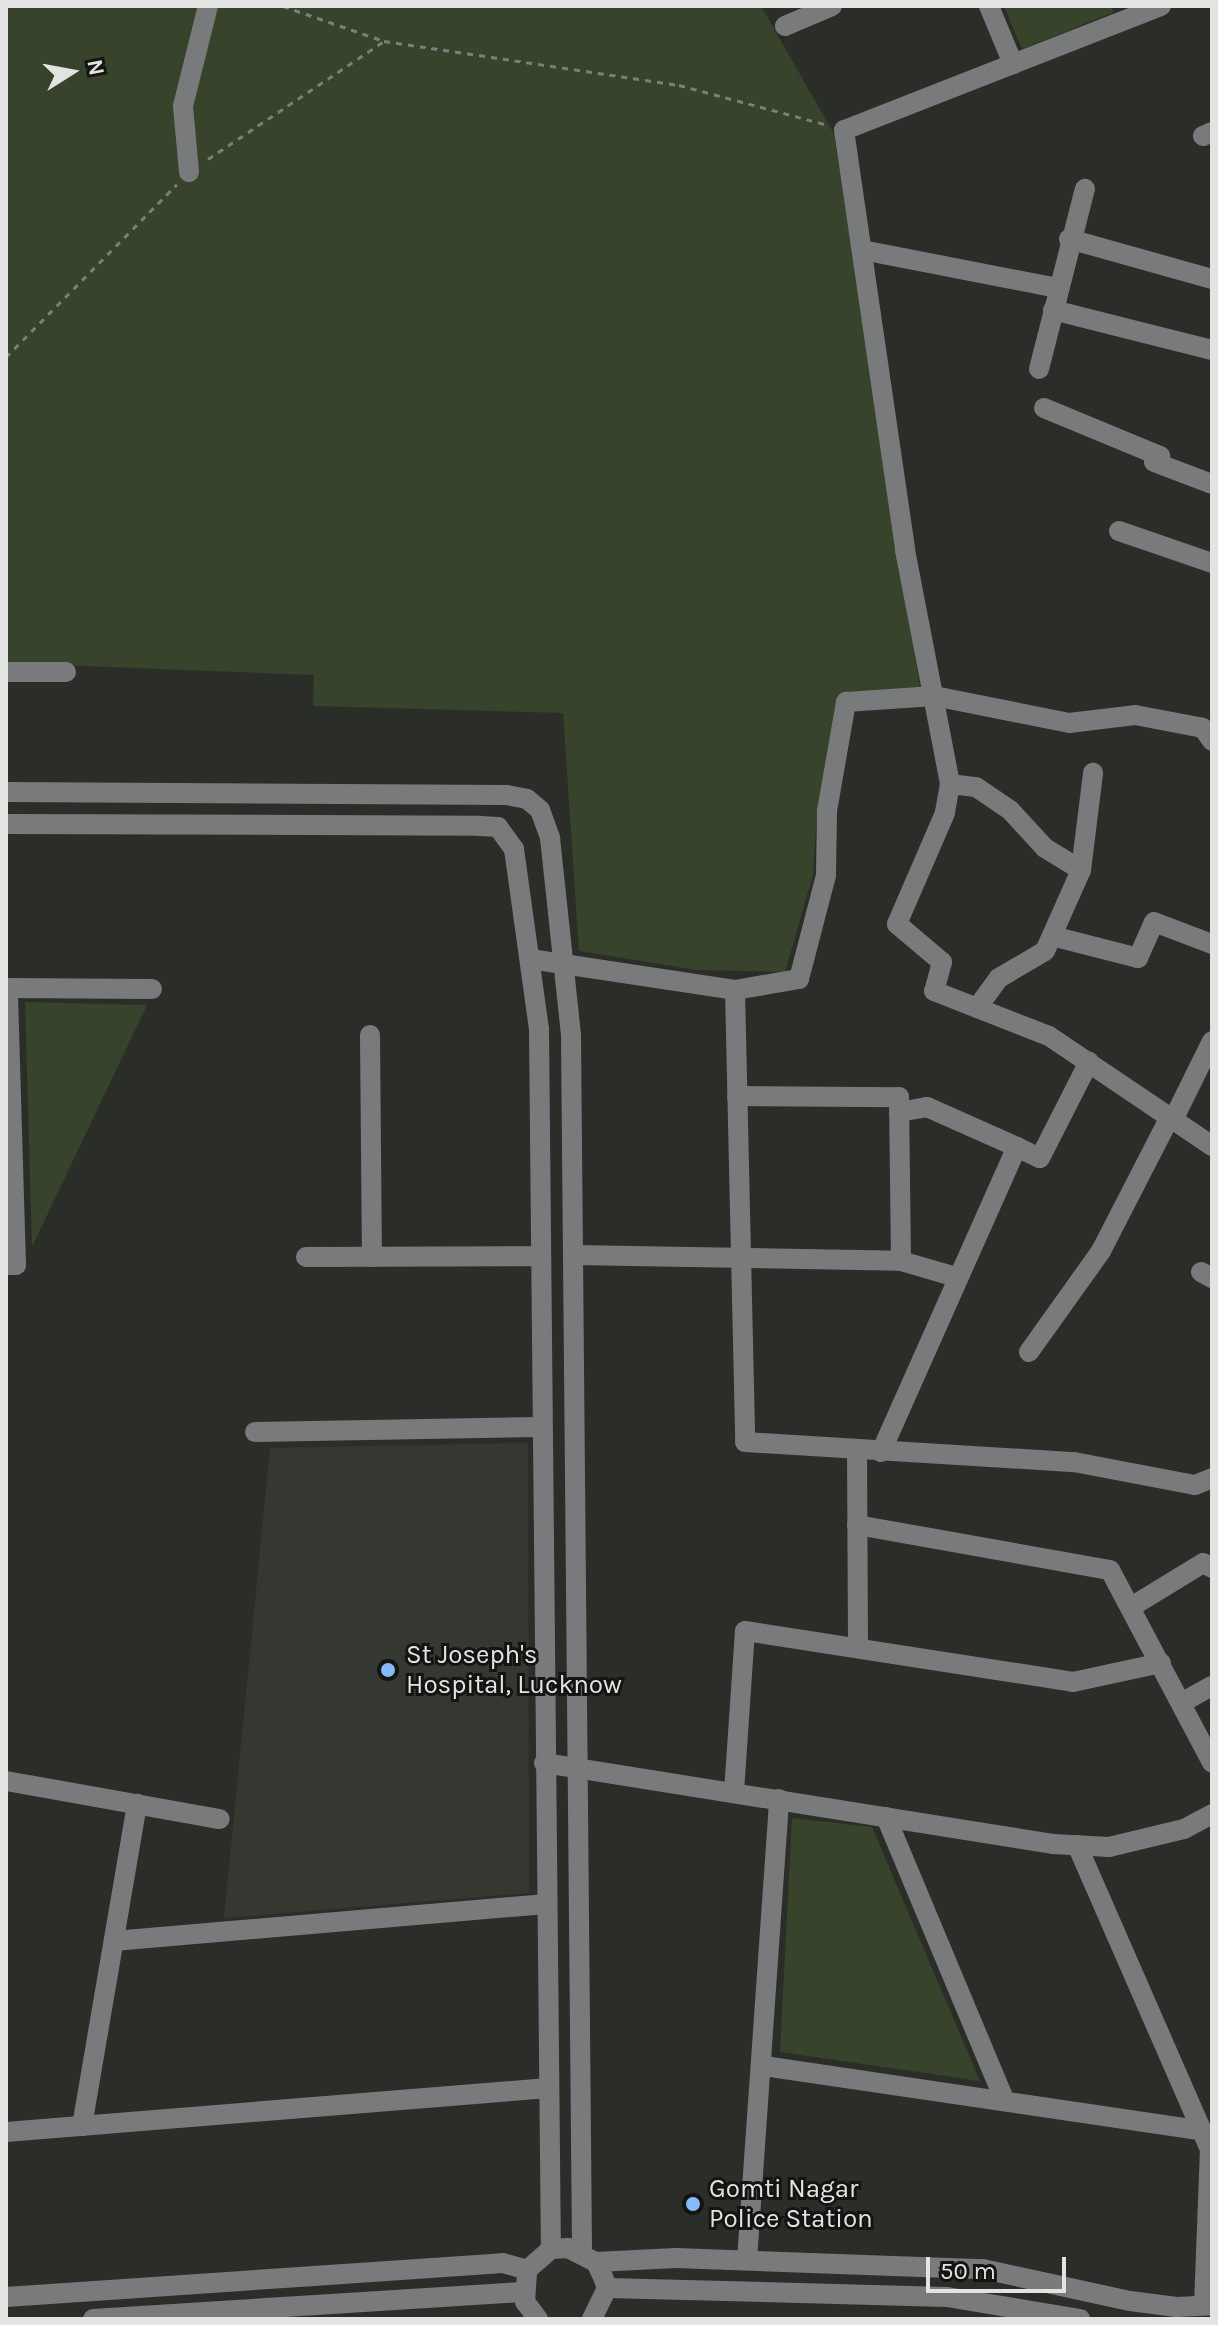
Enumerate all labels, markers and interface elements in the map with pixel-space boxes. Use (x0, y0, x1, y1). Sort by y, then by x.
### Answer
north arrow (32, 32, 112, 112)
text: N (81, 57, 110, 78)
place label: St Joseph's Hospital, Lucknow (406, 1639, 622, 1700)
marker: St Joseph's Hospital, Lucknow (377, 1659, 399, 1681)
place label: Gomti Nagar Police Station (709, 2173, 873, 2234)
marker: Gomti Nagar Police Station (684, 2195, 702, 2213)
scale bar (930, 2241, 1070, 2291)
text: 50 m (940, 2257, 996, 2285)

